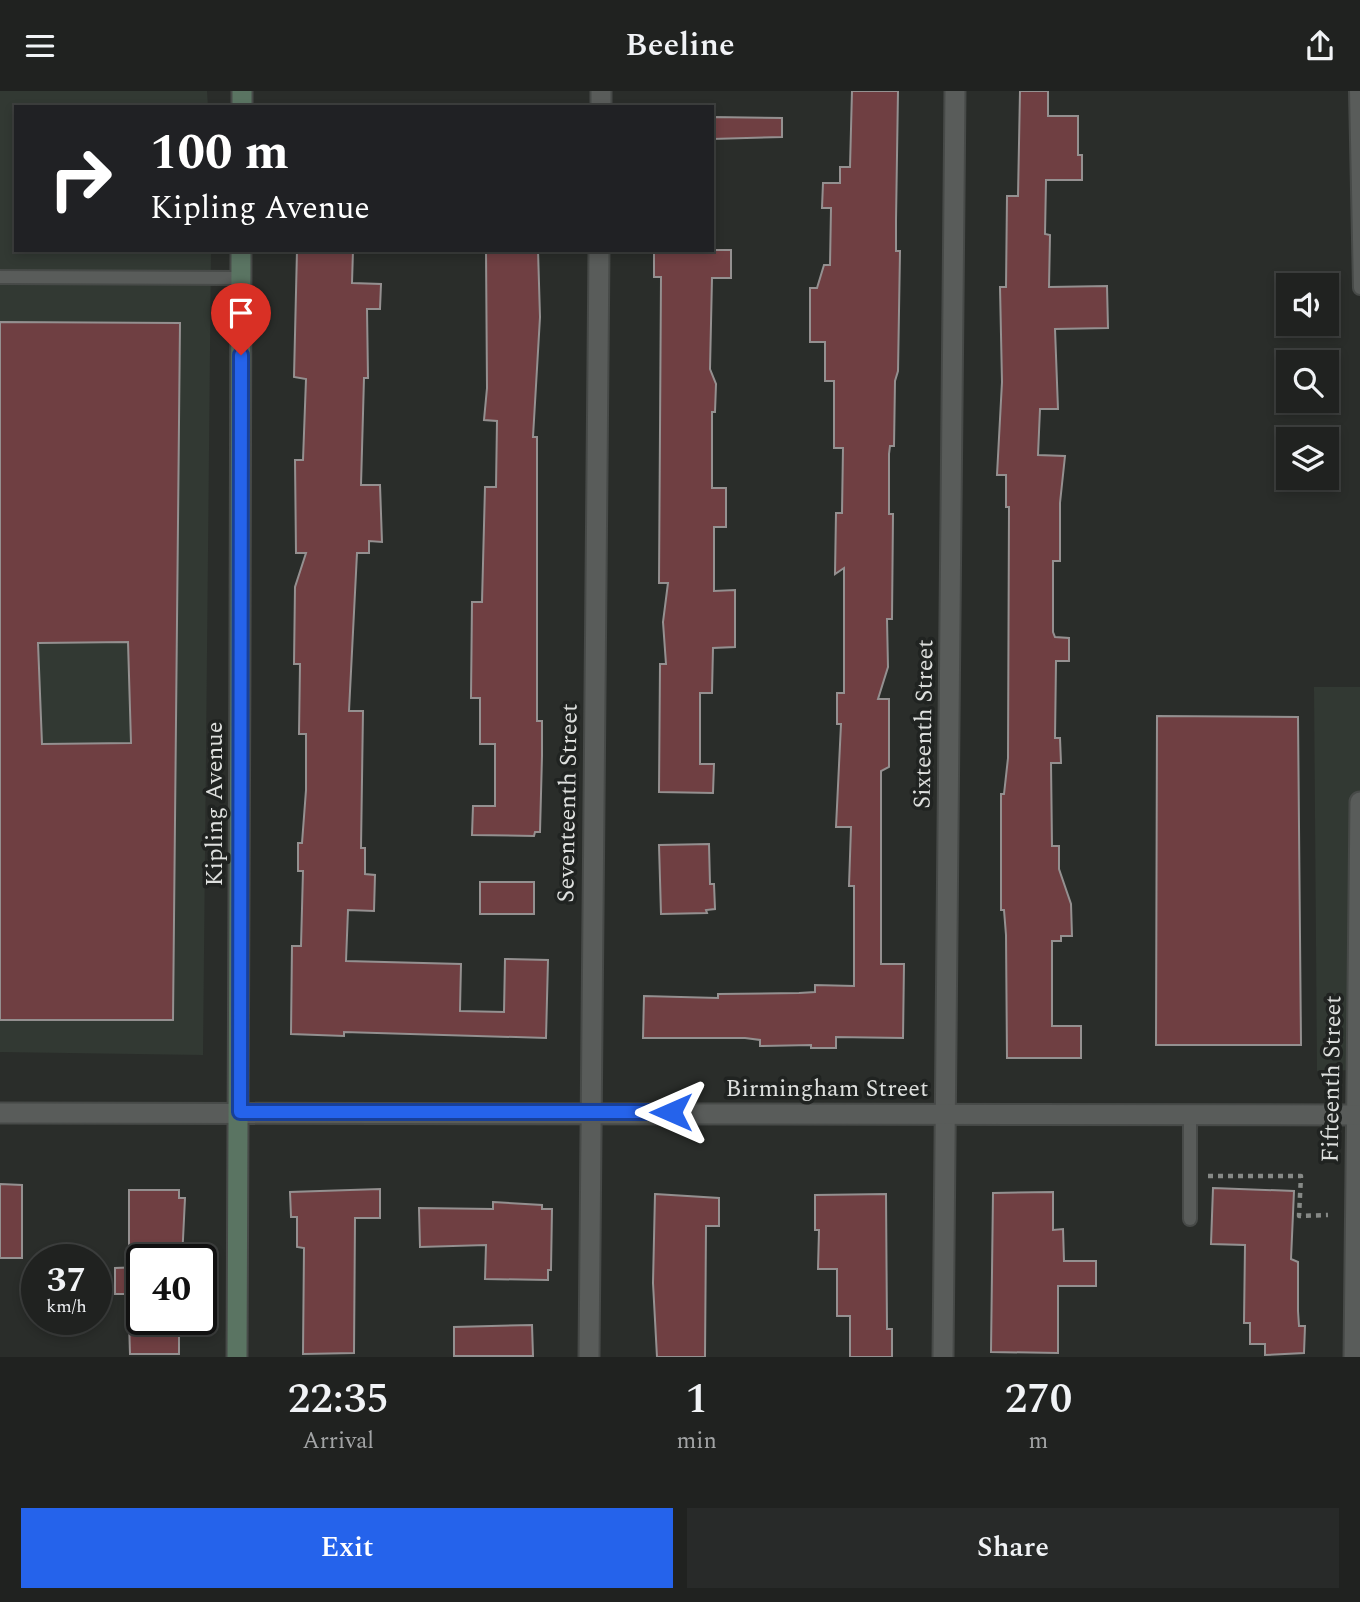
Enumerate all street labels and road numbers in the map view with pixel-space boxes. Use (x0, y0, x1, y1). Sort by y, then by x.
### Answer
street label: Sixteenth Street (905, 639, 943, 809)
street label: Seventeenth Street (548, 703, 588, 903)
street label: Kipling Avenue (197, 722, 233, 886)
street label: Fifteenth Street (1313, 995, 1351, 1163)
street label: Birmingham Street (726, 1071, 928, 1107)

